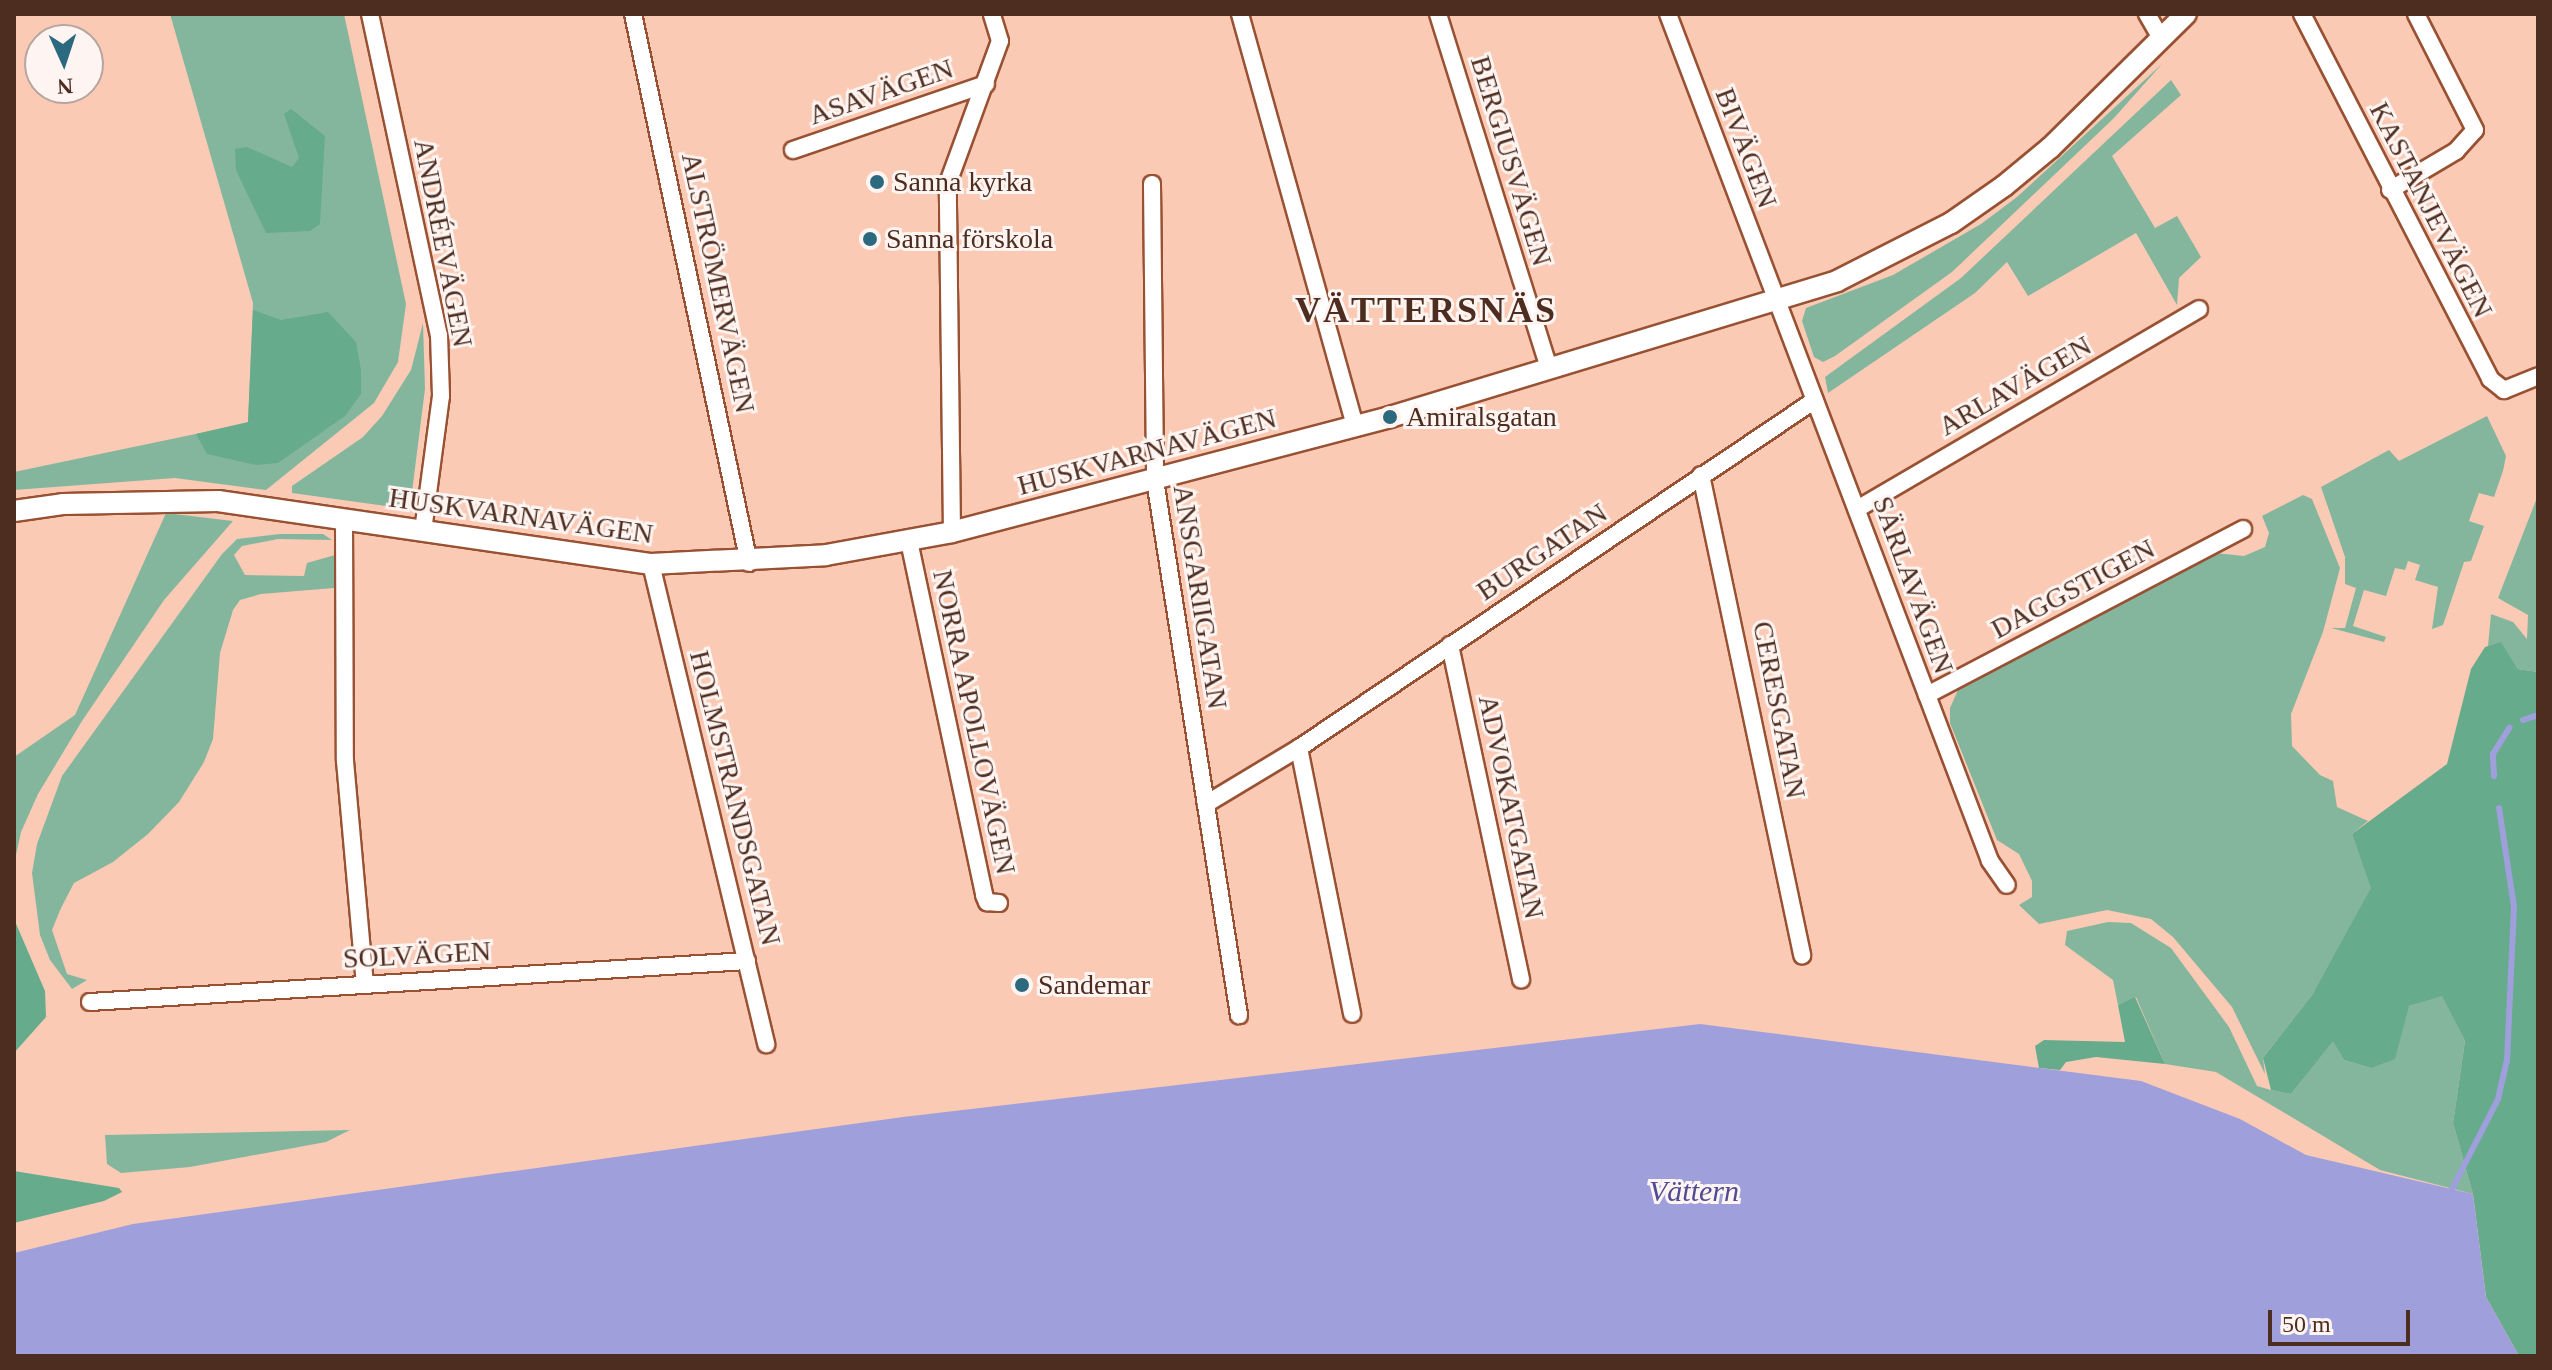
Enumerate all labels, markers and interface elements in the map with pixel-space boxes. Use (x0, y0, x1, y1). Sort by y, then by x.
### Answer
north arrow (24, 24, 104, 104)
street label: ASAVÄGEN (804, 52, 958, 132)
street label: BERGIUSVÄGEN (1463, 52, 1559, 270)
text: N (57, 74, 74, 99)
street label: BIVÄGEN (1708, 83, 1784, 213)
street label: KASTANJEVÄGEN (2362, 97, 2500, 323)
street label: ANDRÉEVÄGEN (406, 136, 480, 350)
street label: ALSTRÖMERVÄGEN (674, 150, 762, 416)
place label: Sanna kyrka (893, 165, 1032, 199)
marker: Sanna kyrka (868, 173, 886, 191)
place label: Sanna förskola (886, 222, 1053, 256)
marker: Sanna förskola (861, 230, 879, 248)
district label: VÄTTERSNÄS (1295, 289, 1557, 333)
street label: ARLAVÄGEN (1933, 329, 2097, 443)
place label: Amiralsgatan (1406, 400, 1557, 434)
street label: HUSKVARNAVÄGEN (1014, 401, 1280, 503)
marker: Amiralsgatan (1381, 408, 1399, 426)
street label: HUSKVARNAVÄGEN (387, 481, 655, 551)
street label: ANSGARIIGATAN (1166, 483, 1234, 711)
street label: SÄRLAVÄGEN (1865, 492, 1961, 678)
street label: BURGATAN (1470, 496, 1614, 608)
street label: DAGGSTIGEN (1985, 532, 2161, 646)
street label: NORRA APOLLOVÄGEN (925, 565, 1023, 879)
street label: CERESGATAN (1745, 619, 1813, 801)
street label: HOLMSTRANDSGATAN (682, 647, 788, 949)
street label: ADVOKATGATAN (1471, 692, 1551, 922)
street label: SOLVÄGEN (342, 934, 492, 976)
place label: Sandemar (1038, 968, 1150, 1002)
marker: Sandemar (1013, 976, 1031, 994)
water label: Vättern (1649, 1173, 1739, 1209)
scale bar (2272, 1294, 2414, 1344)
text: 50 m (2282, 1311, 2331, 1337)

